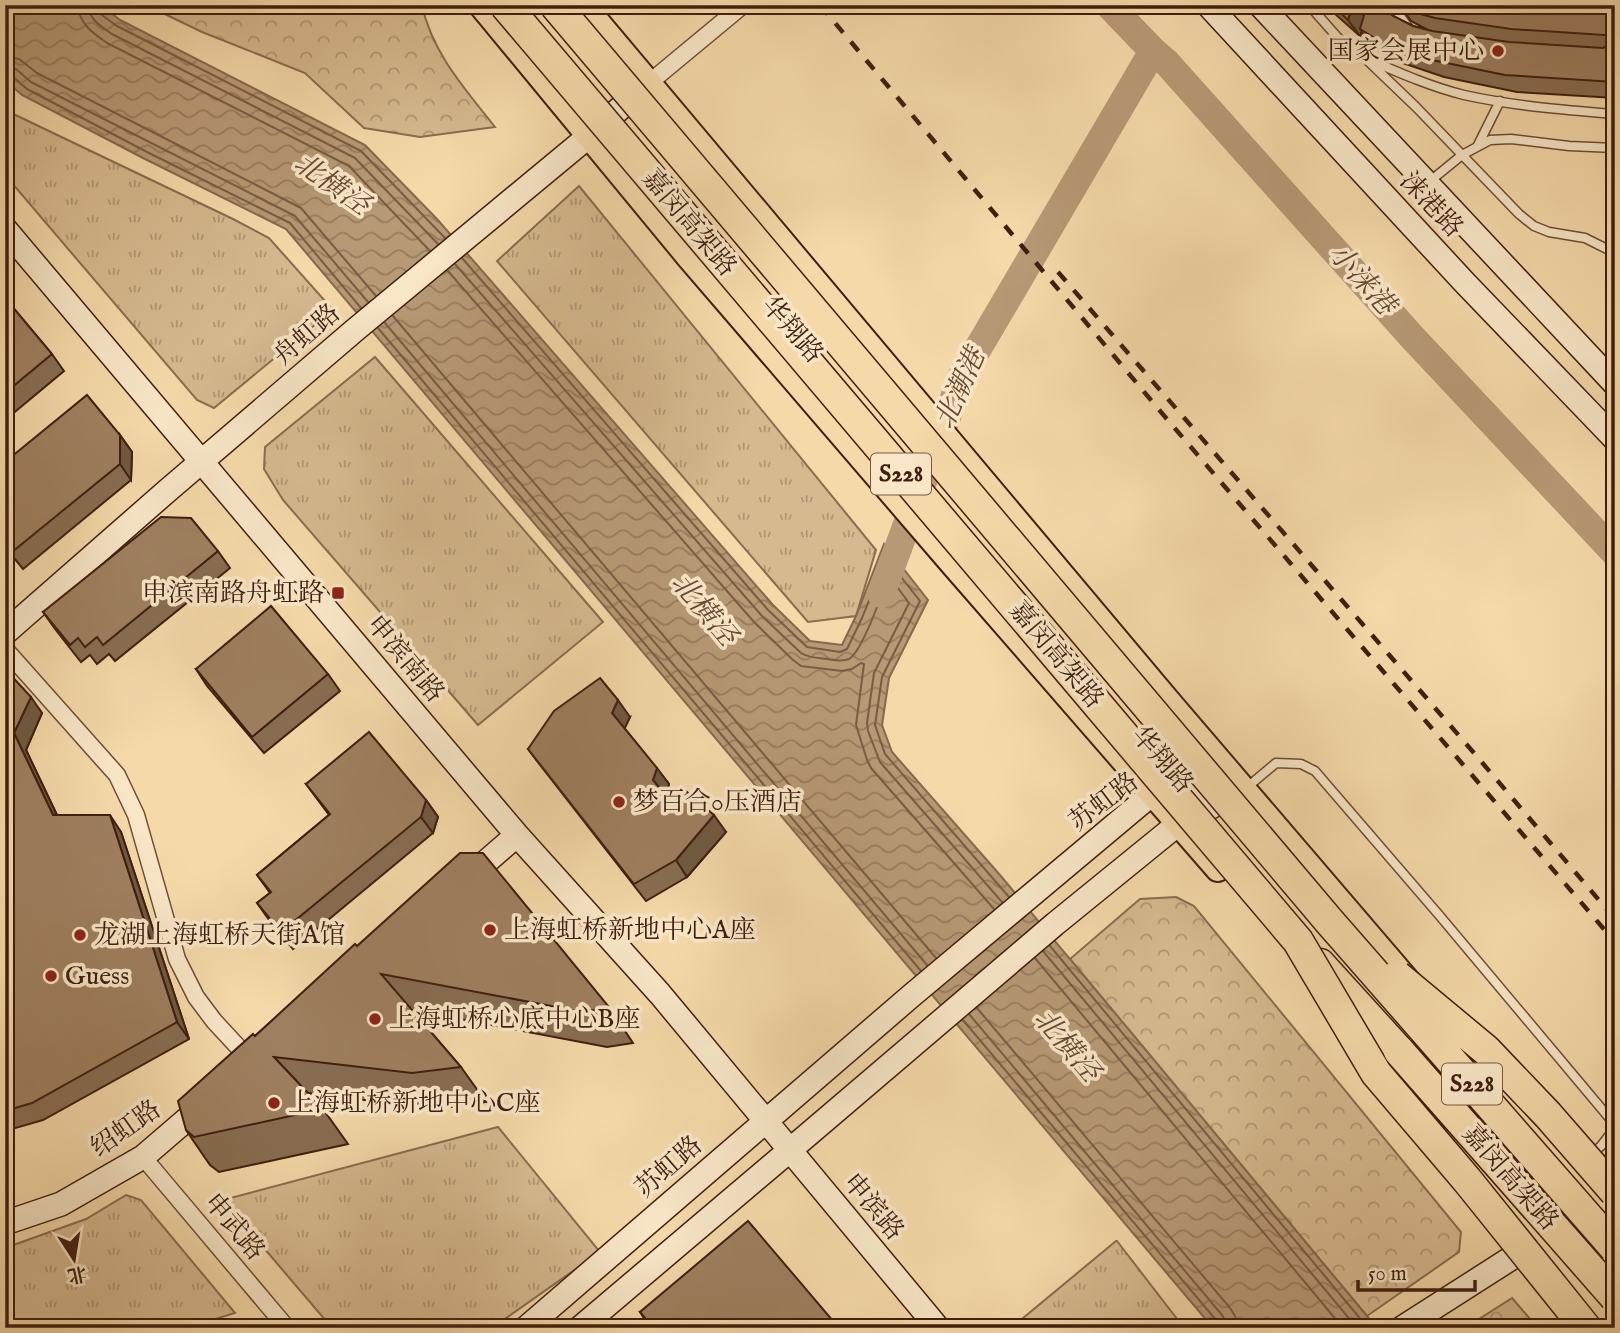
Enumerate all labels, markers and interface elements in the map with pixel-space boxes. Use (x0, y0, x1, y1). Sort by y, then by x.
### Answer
place label: 国家会展中心 (1328, 35, 1484, 68)
marker: 国家会展中心 (1490, 43, 1506, 59)
water label: 北横泾 (287, 147, 377, 225)
street label: 嘉闵高架路 (635, 163, 743, 283)
street label: 涞港路 (1392, 165, 1470, 245)
water label: 小涞港 (1320, 237, 1405, 326)
street label: 华翔路 (754, 290, 830, 370)
street label: 舟虹路 (267, 297, 347, 373)
water label: 北潮港 (928, 340, 996, 434)
road number: S228 (871, 453, 931, 494)
water label: 北横泾 (663, 567, 745, 655)
place label: 申滨南路舟虹路 (142, 577, 324, 610)
marker: 申滨南路舟虹路 (330, 585, 346, 601)
street label: 嘉闵高架路 (1002, 595, 1110, 715)
street label: 申滨南路 (359, 609, 451, 709)
street label: 华翔路 (1124, 720, 1200, 800)
street label: 苏虹路 (1063, 765, 1145, 839)
place label: 梦百合0压酒店 (633, 786, 802, 819)
marker: 梦百合0压酒店 (611, 794, 627, 810)
place label: 上海虹桥新地中心A座 (504, 914, 756, 947)
place label: 龙湖上海虹桥天街A馆 (94, 919, 346, 952)
marker: 上海虹桥新地中心A座 (482, 922, 498, 938)
marker: 龙湖上海虹桥天街A馆 (72, 927, 88, 943)
place label: Guess (65, 960, 129, 993)
marker: Guess (43, 968, 59, 984)
place label: 上海虹桥心底中心B座 (389, 1003, 640, 1036)
water label: 北横泾 (1026, 1003, 1108, 1091)
marker: 上海虹桥心底中心B座 (367, 1011, 383, 1027)
road number: S228 (1442, 1064, 1502, 1104)
place label: 上海虹桥新地中心C座 (288, 1087, 541, 1120)
street label: 绍虹路 (85, 1093, 167, 1165)
marker: 上海虹桥新地中心C座 (266, 1095, 282, 1111)
street label: 嘉闵高架路 (1455, 1118, 1565, 1238)
street label: 苏虹路 (629, 1129, 709, 1205)
street label: 申滨路 (835, 1167, 911, 1247)
street label: 申武路 (196, 1187, 272, 1267)
north arrow (38, 1224, 108, 1294)
scale bar (1358, 1249, 1475, 1293)
text: 北 (65, 1260, 89, 1287)
text: 50 m (1368, 1261, 1407, 1288)

